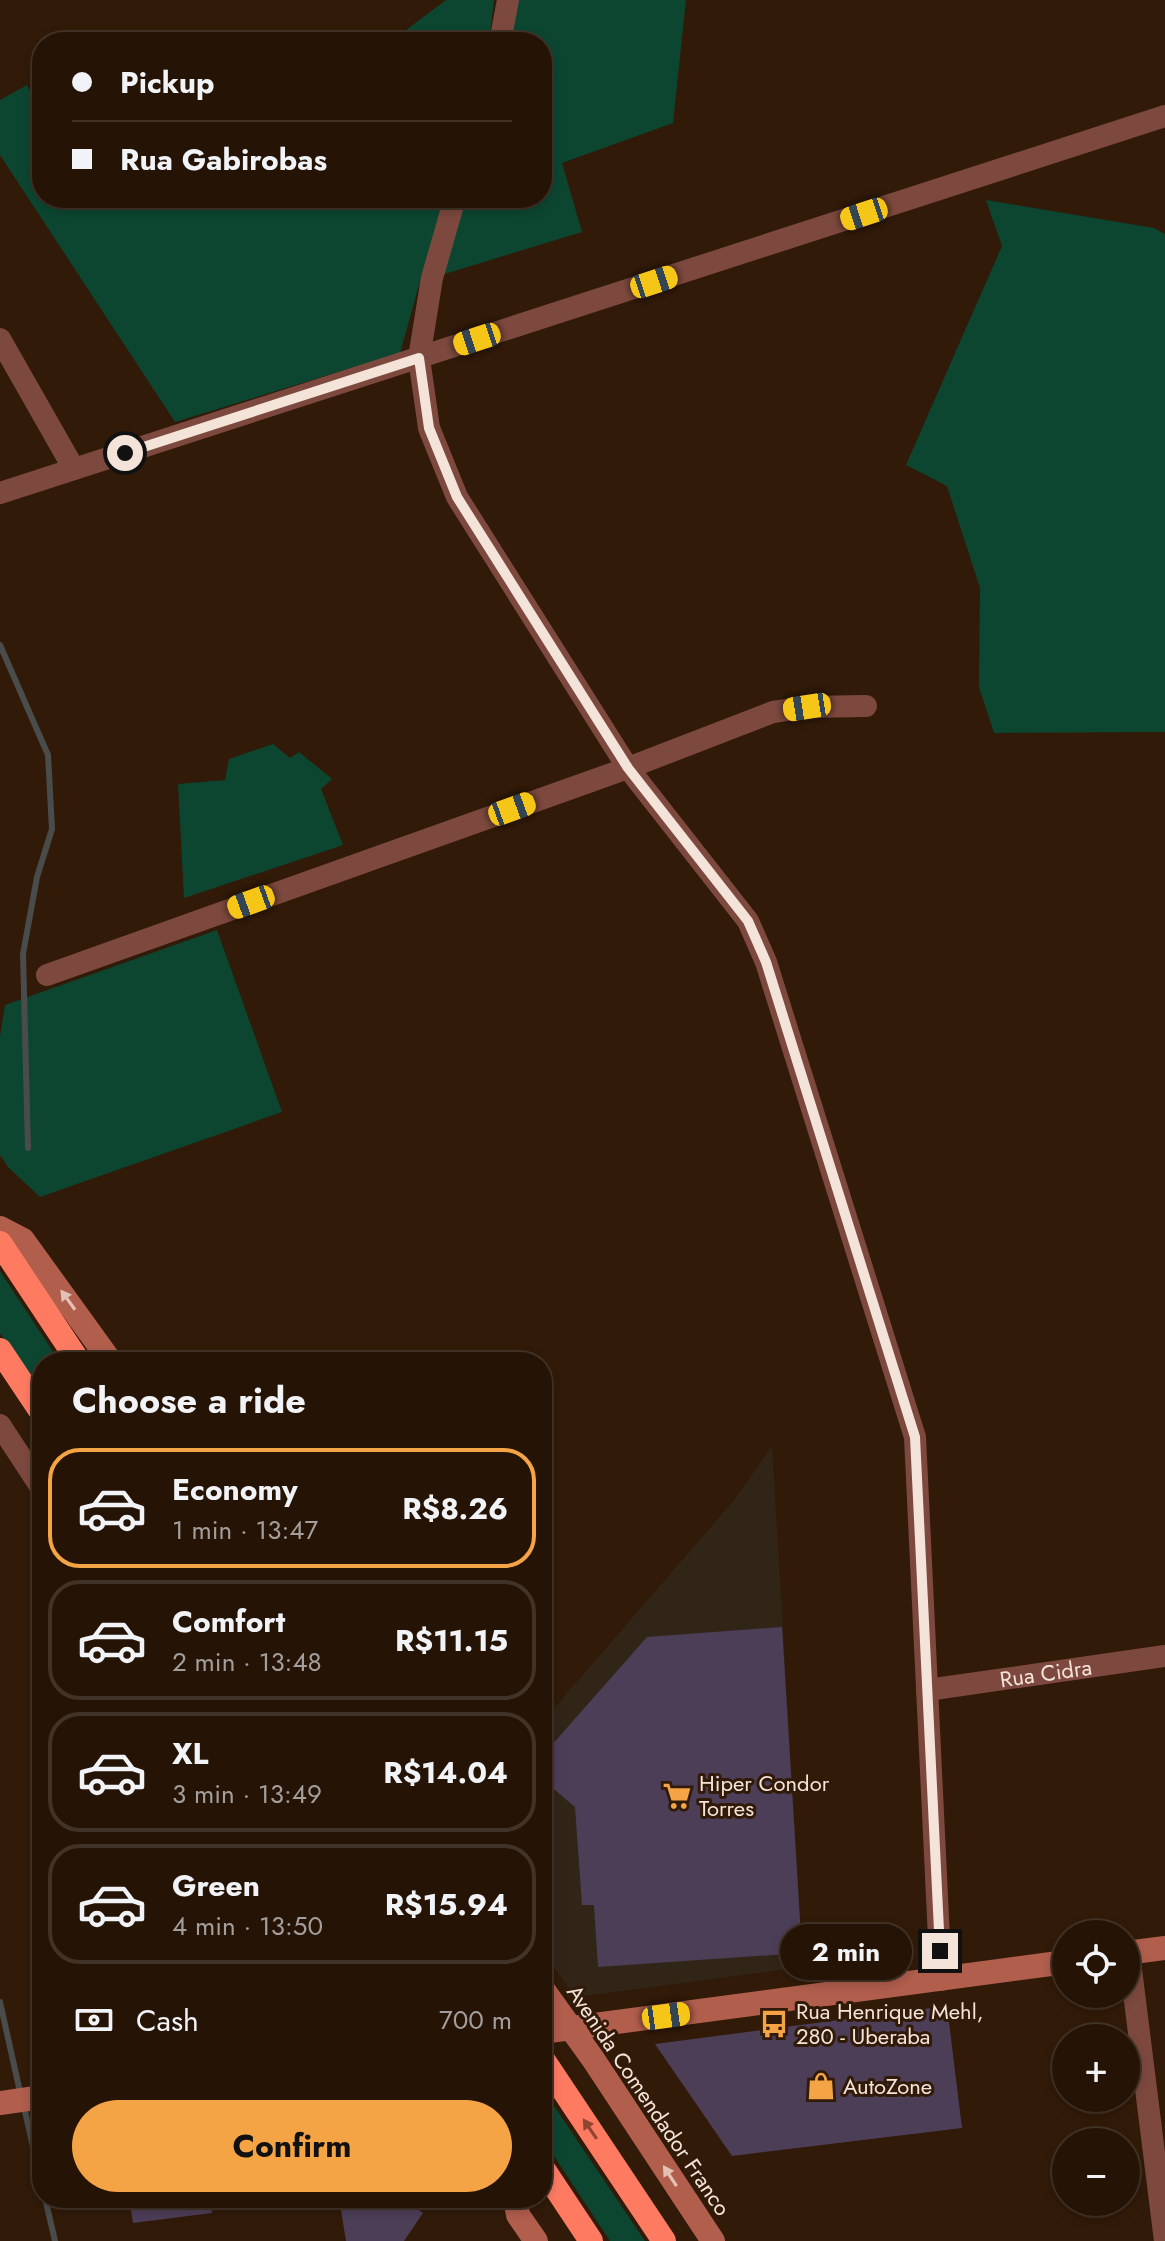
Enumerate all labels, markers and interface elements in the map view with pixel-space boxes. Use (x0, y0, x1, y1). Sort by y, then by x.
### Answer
text: Pickup (120, 61, 215, 104)
text: Rua Gabirobas (120, 138, 327, 181)
car (837, 195, 891, 233)
car (627, 263, 681, 301)
car (450, 320, 504, 358)
route start (107, 435, 143, 471)
car (781, 691, 833, 723)
car (485, 790, 539, 828)
car (224, 883, 278, 921)
one-way arrow (61, 1290, 76, 1311)
text: Choose a ride (72, 1374, 306, 1426)
text: Economy (172, 1468, 298, 1511)
icon: car (76, 1472, 148, 1544)
text: R$8.26 (402, 1487, 508, 1530)
text: 1 min · 13:47 (172, 1511, 318, 1549)
text: Comfort (172, 1600, 285, 1643)
icon: car (76, 1604, 148, 1676)
text: R$11.15 (395, 1619, 508, 1662)
text: 2 min · 13:48 (172, 1643, 322, 1681)
street label: Rua Cidra (998, 1651, 1094, 1695)
text: XL (172, 1732, 208, 1775)
icon: car (76, 1736, 148, 1808)
text: R$14.04 (383, 1751, 508, 1794)
place label: Hiper Condor Torres (699, 1767, 830, 1824)
text: 3 min · 13:49 (172, 1775, 322, 1813)
supermarket icon: Hiper Condor Torres (662, 1781, 692, 1811)
text: Green (172, 1864, 260, 1907)
icon: car (76, 1868, 148, 1940)
text: R$15.94 (385, 1883, 508, 1926)
text: 4 min · 13:50 (172, 1907, 323, 1945)
map controls (1052, 1920, 1140, 2216)
button: locate (1052, 1920, 1140, 2008)
callout: 2 min (780, 1923, 912, 1979)
text: 2 min (812, 1933, 880, 1971)
route end (922, 1933, 958, 1969)
street label: Avenida Comendador Franco (559, 1978, 739, 2222)
place label: Rua Henrique Mehl, 280 - Uberaba (796, 1995, 984, 2052)
icon: cash (72, 1998, 116, 2042)
text: Cash (136, 1999, 199, 2042)
text: 700 m (439, 2001, 512, 2039)
car (641, 2001, 691, 2031)
bus stop icon: Rua Henrique Mehl, 280 - Uberaba (759, 2009, 789, 2039)
button: + (1052, 2024, 1140, 2112)
place label: AutoZone (843, 2070, 932, 2102)
shop icon: AutoZone (806, 2071, 836, 2101)
button: Confirm (72, 2100, 512, 2192)
one-way arrow (583, 2119, 598, 2140)
button: − (1052, 2128, 1140, 2216)
one-way arrow (664, 2165, 678, 2187)

